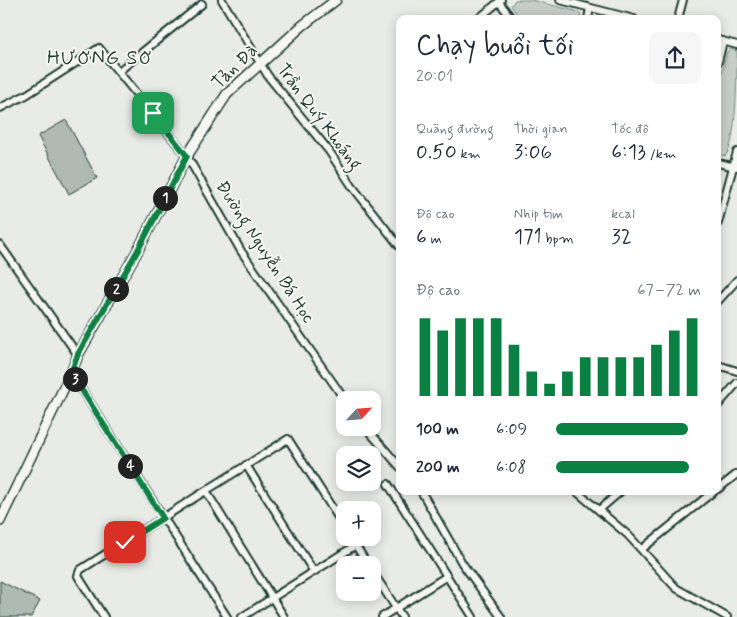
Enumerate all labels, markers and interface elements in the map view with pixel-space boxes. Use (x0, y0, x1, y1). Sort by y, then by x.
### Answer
text: Chạy buổi tối (416, 28, 574, 65)
button: share (649, 32, 701, 84)
street label: Tản Đà (207, 39, 263, 95)
district label: HƯƠNG SƠ (47, 45, 153, 72)
street label: Trần Quý Khoáng (269, 59, 367, 176)
text: 20:01 (416, 66, 453, 87)
pin (132, 92, 174, 134)
icon: arrive (139, 99, 167, 127)
text: Quãng đường (416, 120, 494, 138)
text: Thời gian (514, 120, 568, 138)
text: Tốc độ (611, 120, 649, 138)
text: 0.50 (416, 138, 457, 166)
text: 3:06 (514, 138, 552, 166)
text: 6:13 (611, 138, 646, 166)
text: km (457, 145, 481, 163)
text: /km (646, 145, 676, 163)
street label: Đường Nguyễn Bá Học (208, 176, 320, 329)
pin: 1 (152, 186, 178, 210)
text: 1 (162, 189, 169, 207)
text: Độ cao (416, 205, 454, 223)
text: Nhịp tim (514, 205, 563, 223)
text: kcal (611, 205, 635, 223)
text: 6 (416, 223, 427, 251)
text: 171 (514, 223, 542, 251)
text: 32 (611, 223, 632, 251)
text: m (427, 230, 442, 248)
text: bpm (542, 230, 574, 248)
pin: 2 (104, 276, 128, 302)
text: 2 (113, 280, 120, 298)
text: Độ cao (416, 280, 460, 301)
text: 67–72 m (637, 280, 701, 301)
pin: 3 (62, 366, 88, 392)
text: 3 (72, 370, 79, 388)
north arrow (336, 391, 381, 436)
map controls (336, 391, 381, 601)
text: 100 m (416, 419, 459, 440)
text: 6:09 (496, 419, 527, 440)
button: layers (336, 446, 381, 491)
pin: 4 (118, 454, 142, 478)
text: 4 (126, 457, 135, 475)
text: 200 m (416, 457, 460, 478)
text: 6:08 (496, 457, 526, 478)
button: + (336, 501, 381, 546)
pin (104, 521, 146, 563)
icon: check (111, 528, 139, 556)
button: − (336, 556, 381, 601)

